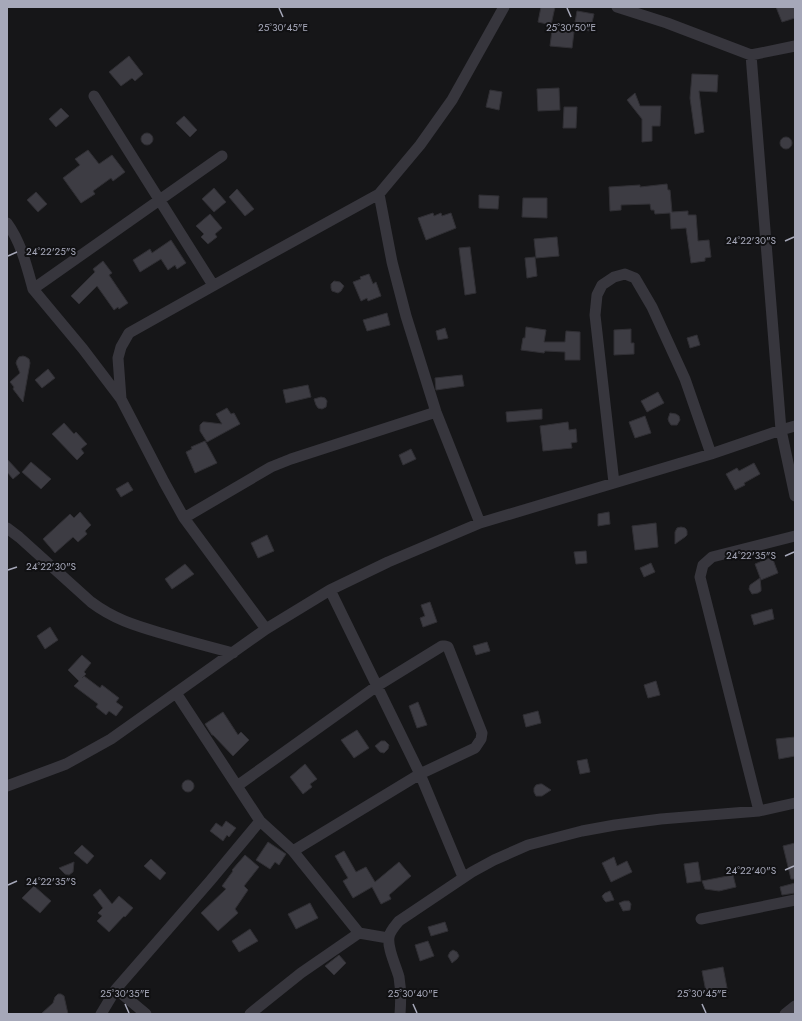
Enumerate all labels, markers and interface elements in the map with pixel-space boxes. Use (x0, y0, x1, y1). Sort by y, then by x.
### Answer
text: 25°30'45"E (258, 20, 308, 35)
text: 25°30'50"E (546, 20, 596, 35)
text: 24°22'30"S (726, 233, 777, 248)
text: 24°22'25"S (26, 244, 77, 259)
text: 24°22'35"S (726, 548, 776, 563)
text: 24°22'30"S (26, 559, 77, 574)
text: 24°22'40"S (726, 863, 777, 878)
text: 24°22'35"S (26, 874, 76, 889)
text: 25°30'35"E (100, 986, 150, 1001)
text: 25°30'40"E (388, 986, 438, 1001)
text: 25°30'45"E (677, 986, 727, 1001)

